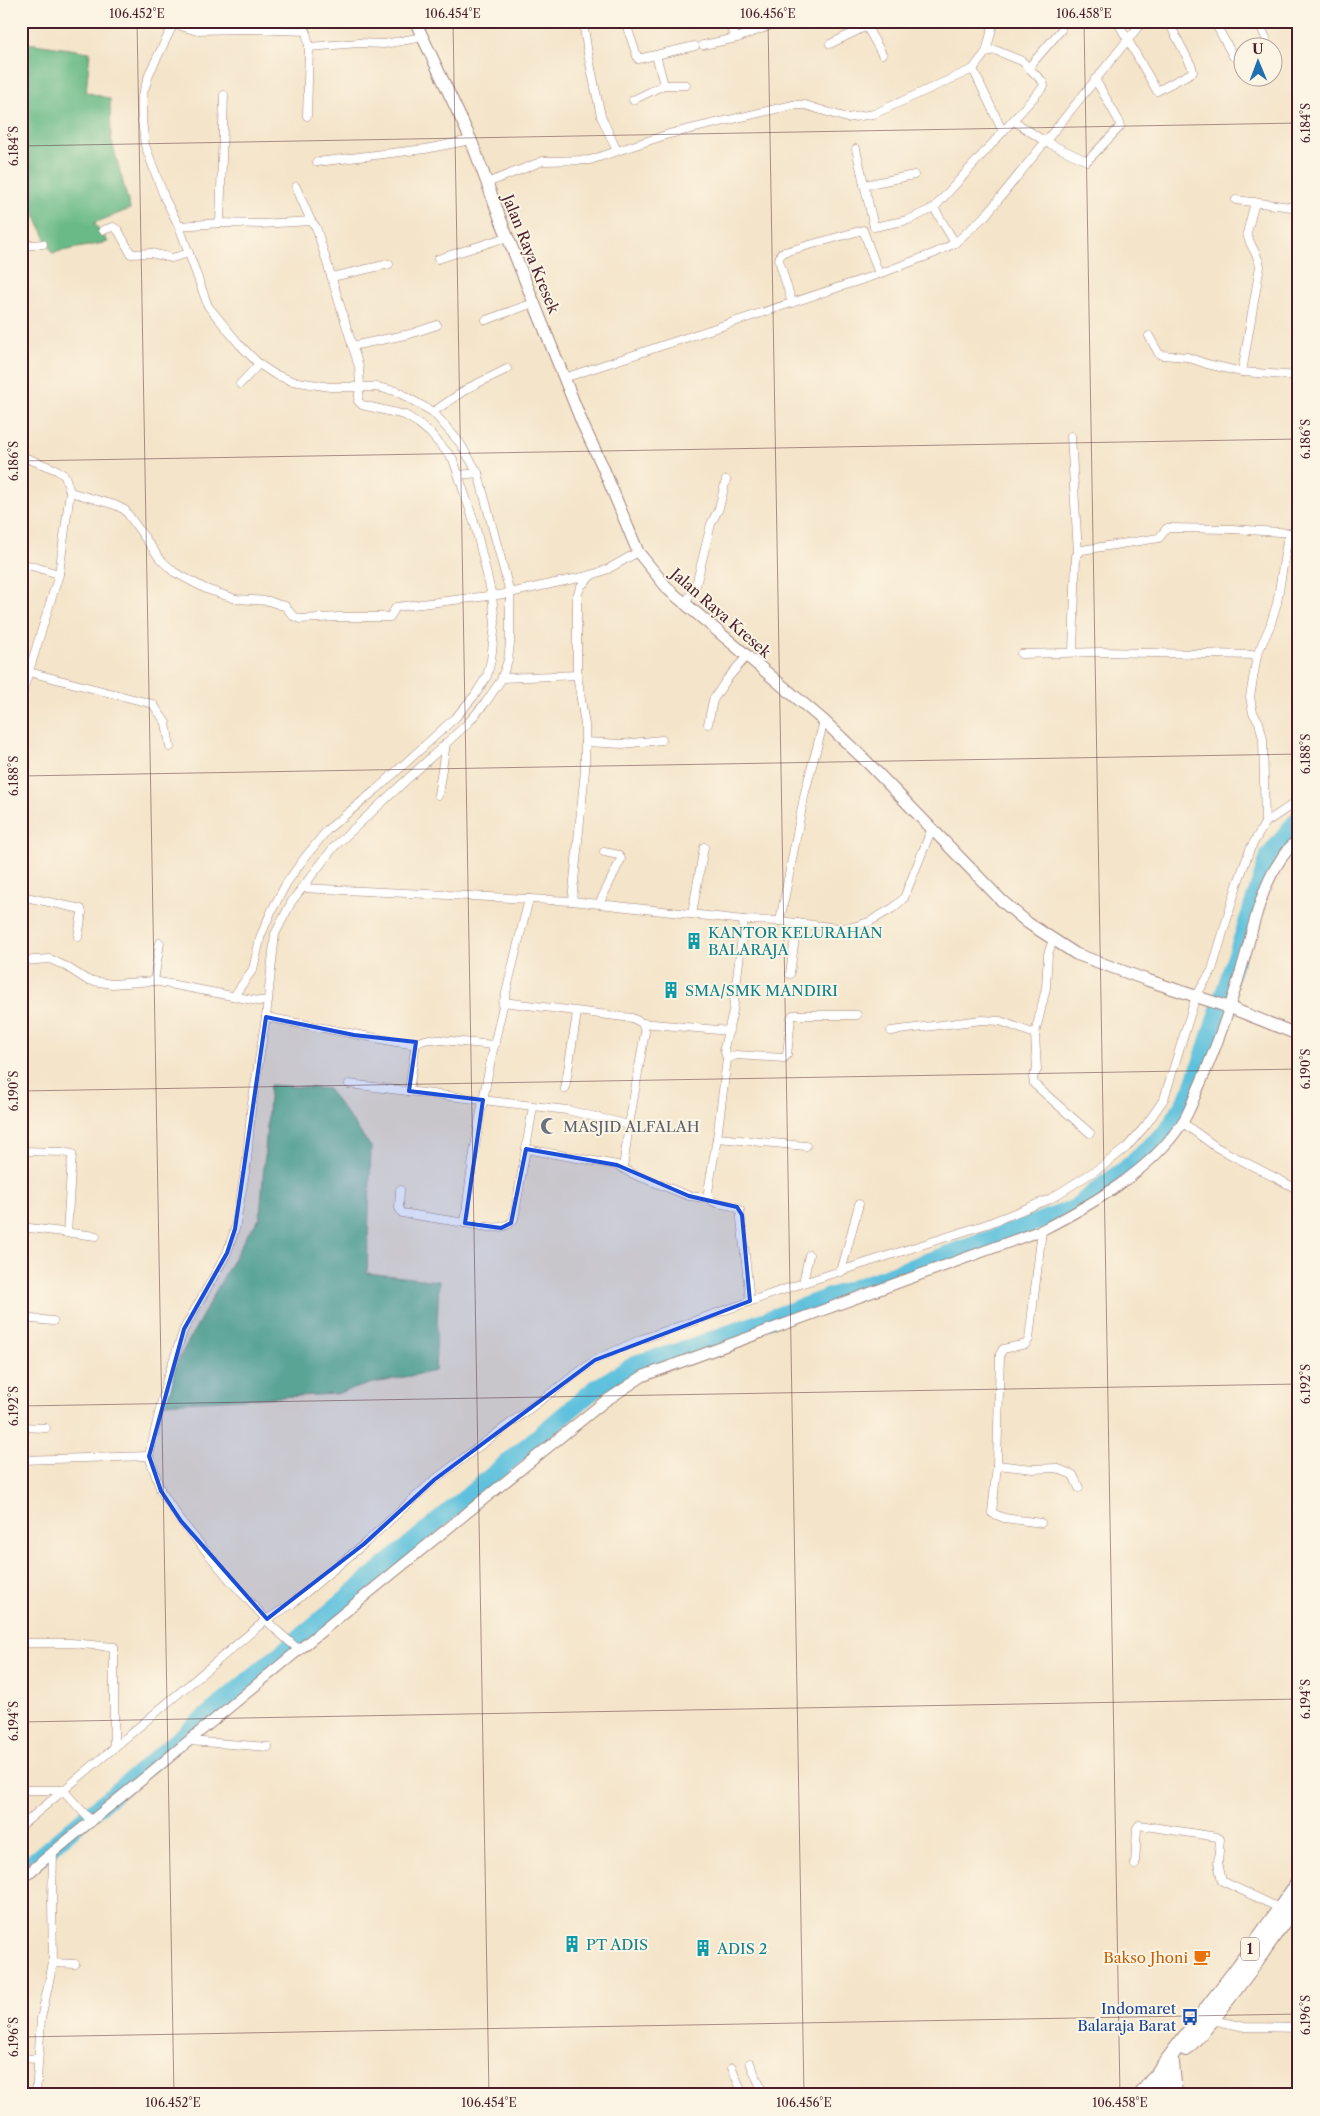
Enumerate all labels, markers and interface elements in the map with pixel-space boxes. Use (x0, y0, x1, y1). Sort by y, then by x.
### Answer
text: 106.452°E (109, 6, 165, 21)
text: 106.454°E (425, 6, 481, 21)
text: 106.456°E (740, 6, 796, 21)
text: 106.458°E (1056, 6, 1112, 21)
north arrow (1232, 38, 1282, 88)
text: U (1252, 40, 1264, 58)
text: 6.184°S (1298, 103, 1313, 143)
text: 6.184°S (6, 126, 21, 166)
street label: Jalan Raya Kresek (498, 190, 564, 318)
text: 6.186°S (1298, 419, 1313, 459)
text: 6.186°S (6, 441, 21, 481)
street label: Jalan Raya Kresek (665, 563, 776, 663)
text: 6.188°S (1298, 734, 1313, 774)
text: 6.188°S (6, 756, 21, 796)
place label: KANTOR KELURAHAN BALARAJA (708, 923, 883, 959)
building icon: KANTOR KELURAHAN BALARAJA (684, 931, 704, 951)
building icon: SMA/SMK MANDIRI (661, 980, 681, 1000)
place label: SMA/SMK MANDIRI (685, 981, 838, 1000)
text: 6.190°S (1298, 1048, 1313, 1090)
text: 6.190°S (6, 1070, 21, 1112)
mosque icon: MASJID ALFALAH (539, 1116, 559, 1136)
place label: MASJID ALFALAH (563, 1117, 700, 1136)
text: 6.192°S (1298, 1364, 1313, 1404)
text: 6.192°S (6, 1386, 21, 1426)
text: 6.194°S (1298, 1679, 1313, 1719)
text: 6.194°S (6, 1701, 21, 1741)
building icon: PT ADIS (562, 1934, 582, 1954)
place label: PT ADIS (586, 1935, 648, 1954)
building icon: ADIS 2 (693, 1938, 713, 1958)
road number: 1 (1241, 1938, 1259, 1960)
place label: ADIS 2 (716, 1939, 767, 1958)
cafe icon: Bakso Jhoni (1192, 1947, 1212, 1967)
place label: Bakso Jhoni (1103, 1948, 1188, 1967)
text: 6.196°S (1298, 1995, 1313, 2035)
place label: Indomaret Balaraja Barat (1077, 1999, 1177, 2035)
bus stop icon: Indomaret Balaraja Barat (1180, 2007, 1200, 2027)
text: 6.196°S (6, 2017, 21, 2057)
text: 106.452°E (145, 2095, 201, 2110)
text: 106.454°E (461, 2095, 517, 2110)
text: 106.456°E (776, 2095, 832, 2110)
text: 106.458°E (1092, 2095, 1148, 2110)

